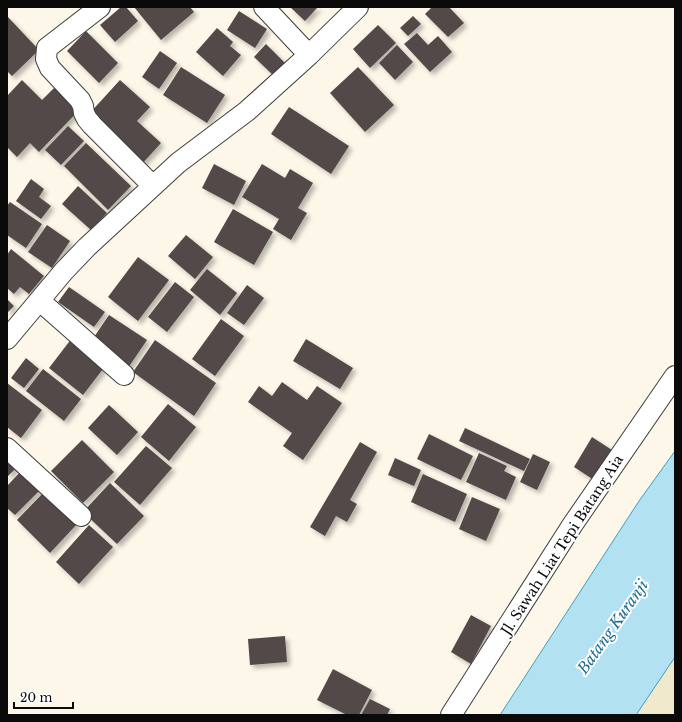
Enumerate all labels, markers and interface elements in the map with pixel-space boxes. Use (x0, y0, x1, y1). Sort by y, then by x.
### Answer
street label: Jl. Sawah Liat Tepi Batang Aia (496, 451, 627, 640)
water label: Batang Kuranji (573, 575, 652, 678)
scale bar (14, 684, 73, 710)
text: 20 m (20, 690, 52, 705)

